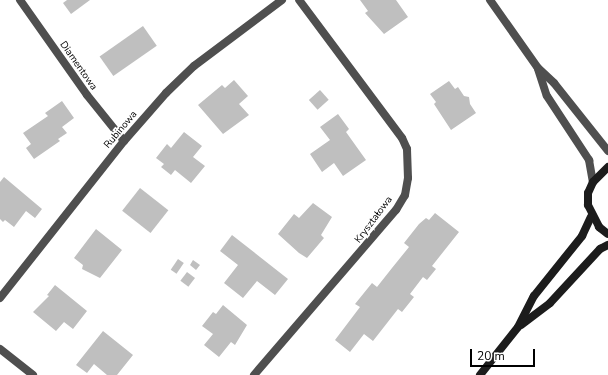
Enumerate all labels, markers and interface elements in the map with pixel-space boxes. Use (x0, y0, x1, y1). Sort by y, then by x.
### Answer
street label: Diamentowa (57, 39, 99, 93)
street label: Rubinowa (102, 109, 140, 151)
street label: Kryształowa (353, 194, 395, 246)
scale bar (472, 341, 537, 367)
text: 20 m (477, 348, 505, 364)

